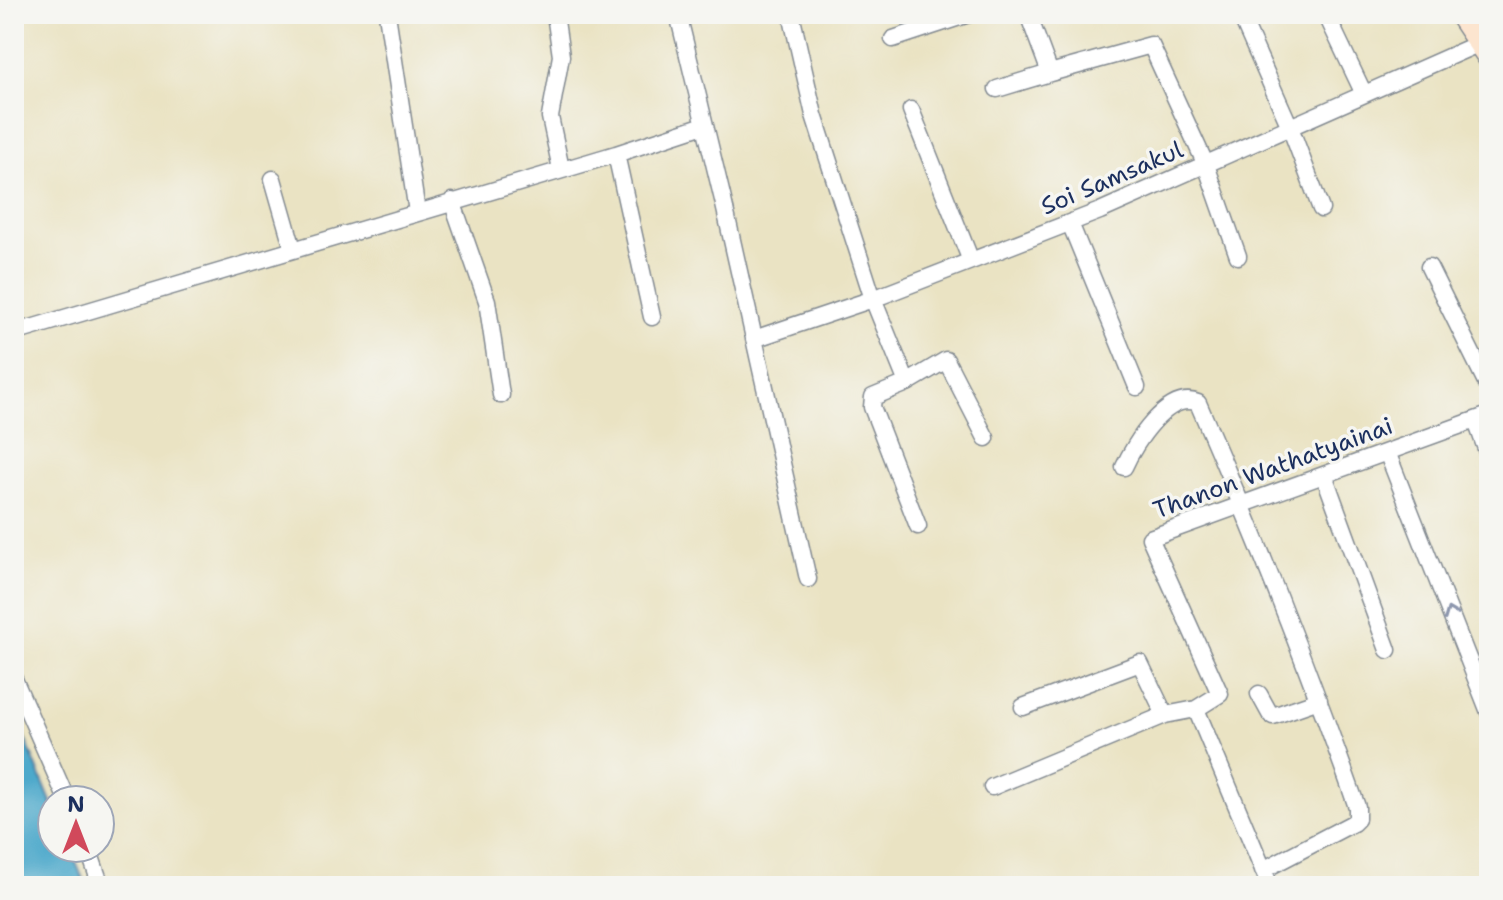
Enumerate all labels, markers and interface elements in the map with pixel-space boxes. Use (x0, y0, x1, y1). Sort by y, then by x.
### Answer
street label: Soi Samsakul (1036, 133, 1189, 222)
street label: Thanon Wathatyainai (1149, 410, 1397, 526)
one-way arrow (1444, 607, 1460, 621)
north arrow (36, 784, 116, 864)
text: N (67, 790, 85, 819)

